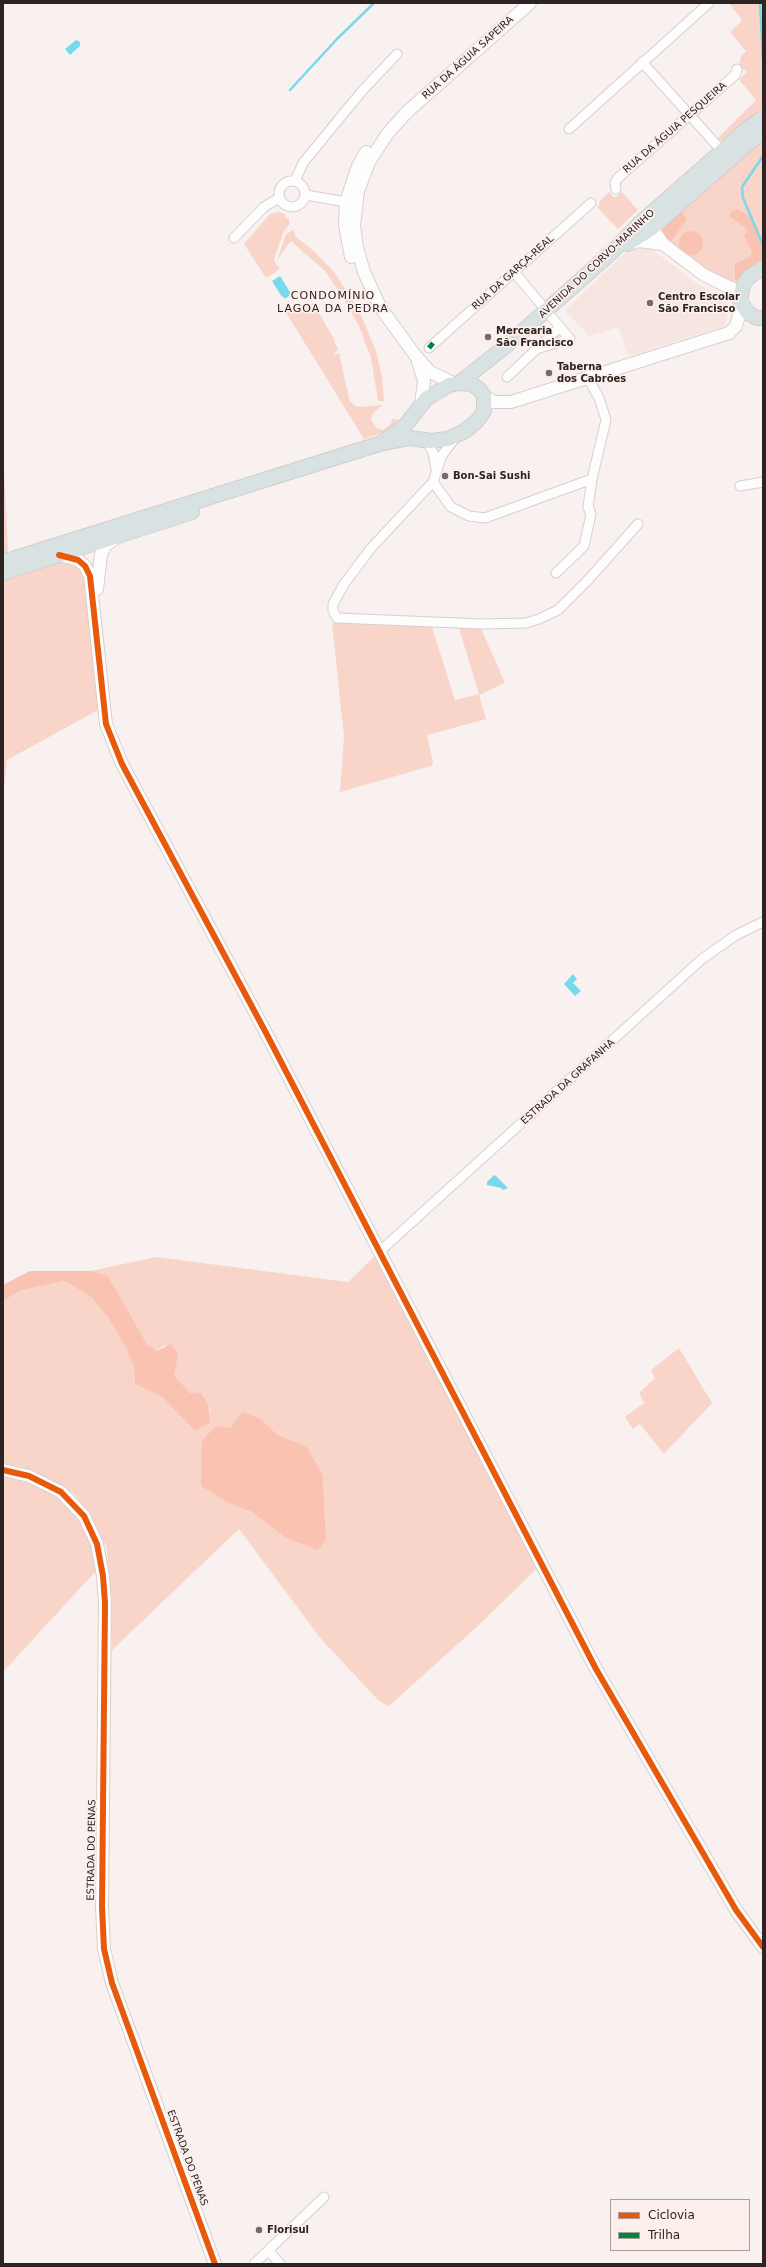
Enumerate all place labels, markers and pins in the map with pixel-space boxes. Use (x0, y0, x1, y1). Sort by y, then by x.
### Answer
place label: Centro Escolar São Francisco (658, 291, 740, 314)
marker: Centro Escolar São Francisco (645, 298, 655, 308)
place label: Mercearia São Francisco (496, 325, 573, 348)
marker: Mercearia São Francisco (483, 332, 493, 342)
place label: Taberna dos Cabrões (557, 361, 626, 384)
marker: Taberna dos Cabrões (544, 368, 554, 378)
place label: Bon-Sai Sushi (453, 470, 530, 482)
marker: Bon-Sai Sushi (440, 471, 450, 481)
place label: Florisul (267, 2224, 309, 2236)
marker: Florisul (254, 2225, 264, 2235)

